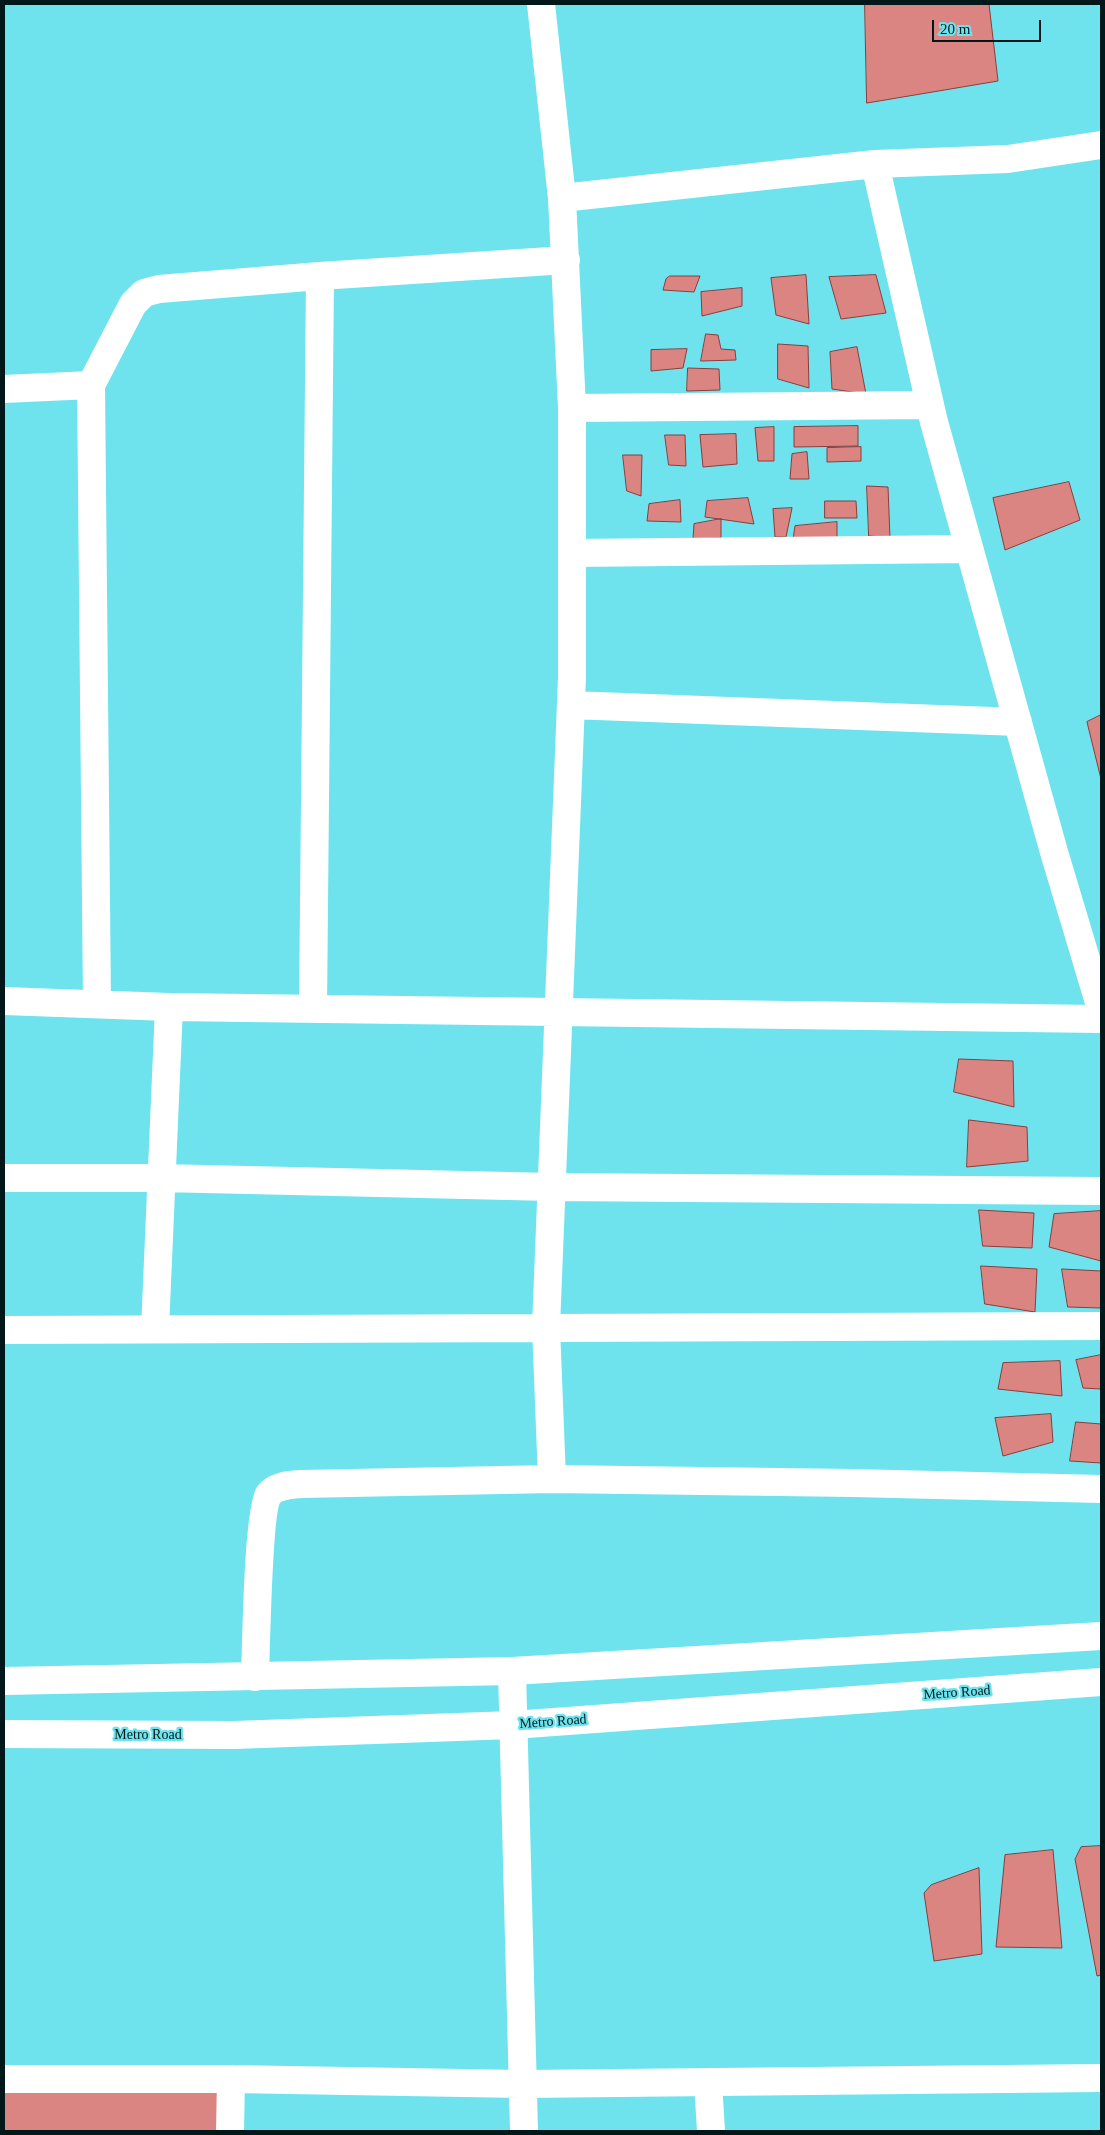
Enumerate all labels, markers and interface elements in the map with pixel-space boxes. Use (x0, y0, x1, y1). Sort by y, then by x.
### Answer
scale bar (935, 10, 1044, 42)
text: 20 m (940, 21, 970, 37)
street label: Metro Road (918, 1682, 996, 1704)
street label: Metro Road (514, 1711, 592, 1733)
street label: Metro Road (110, 1727, 186, 1743)

